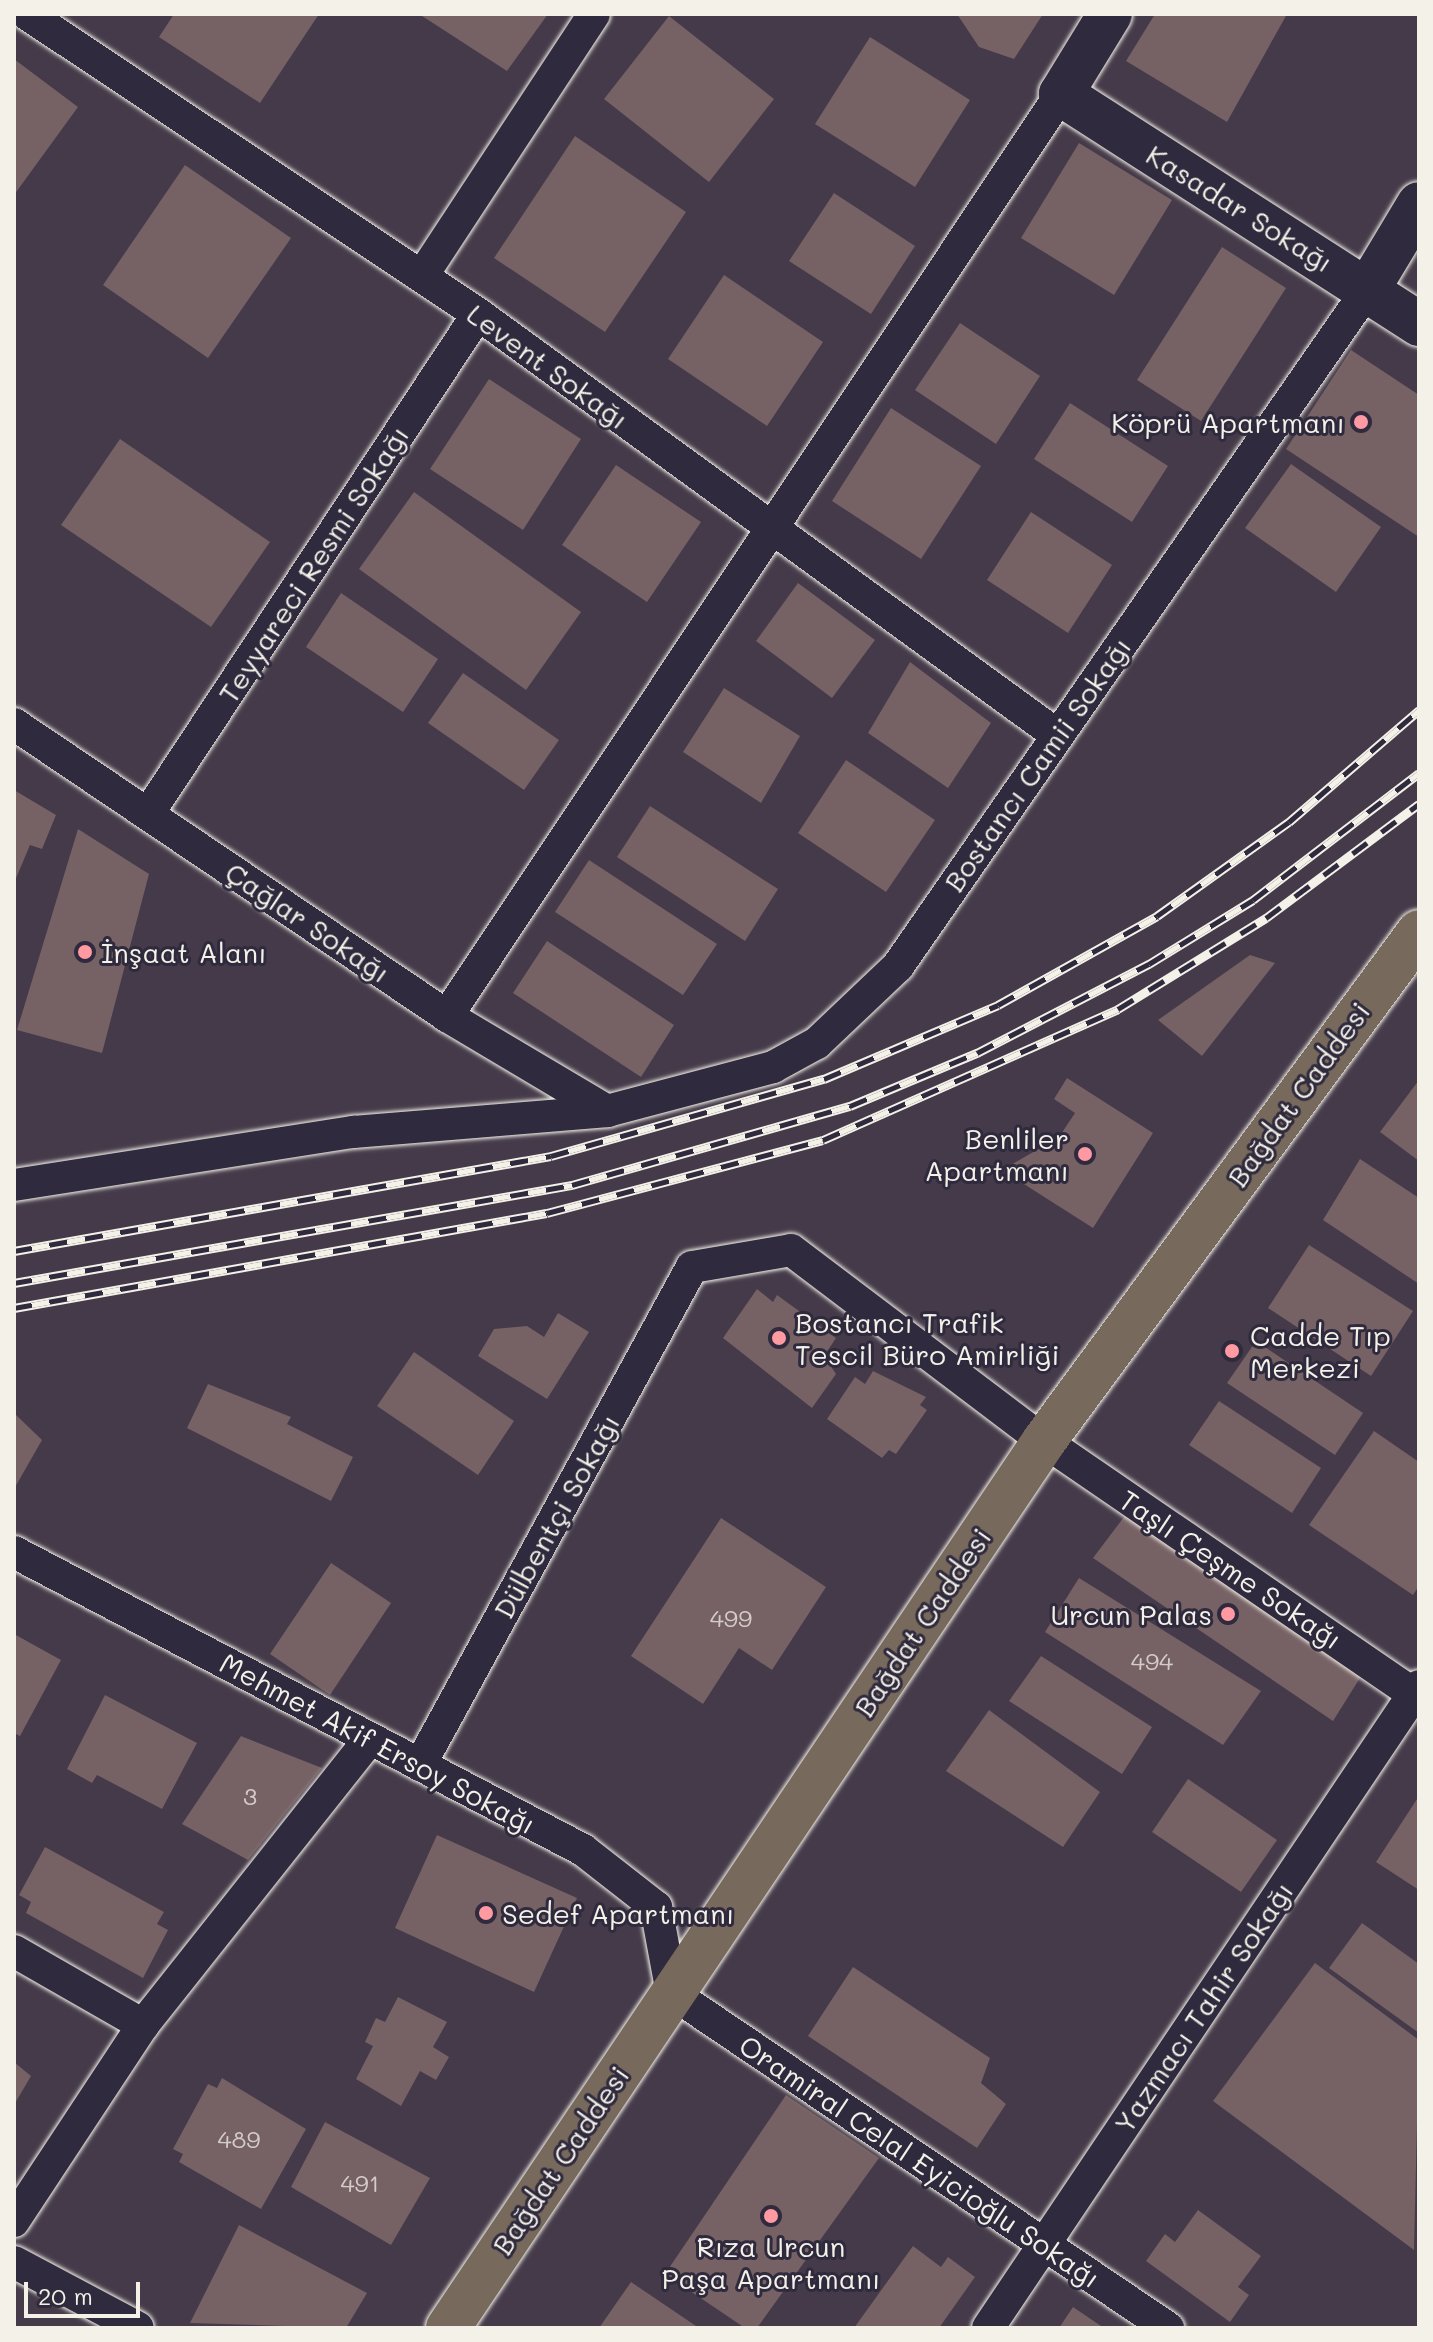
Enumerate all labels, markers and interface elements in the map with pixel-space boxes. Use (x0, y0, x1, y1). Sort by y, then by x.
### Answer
street label: Kasadar Sokağı (1141, 137, 1339, 279)
street label: Levent Sokağı (461, 296, 635, 436)
place label: Köprü Apartmanı (1111, 405, 1345, 439)
marker: Köprü Apartmanı (1352, 413, 1370, 431)
street label: Teyyareci Resmi Sokağı (211, 419, 415, 709)
street label: Bostancı Camii Sokağı (936, 630, 1138, 898)
street label: Çağlar Sokağı (219, 855, 397, 989)
place label: İnşaat Alanı (101, 935, 267, 969)
marker: İnşaat Alanı (76, 943, 94, 961)
street label: Bağdat Caddesi (1220, 995, 1376, 1193)
place label: Benliler Apartmanı (924, 1121, 1069, 1187)
marker: Benliler Apartmanı (1076, 1145, 1094, 1163)
place label: Bostancı Trafik Tescil Büro Amirliği (795, 1305, 1060, 1371)
place label: Cadde Tıp Merkezi (1250, 1318, 1391, 1384)
marker: Bostancı Trafik Tescil Büro Amirliği (770, 1329, 788, 1347)
marker: Cadde Tıp Merkezi (1221, 1340, 1243, 1362)
street label: Dülbentçi Sokağı (486, 1408, 626, 1624)
street label: Taşlı Çeşme Sokağı (1114, 1482, 1348, 1656)
street label: Bağdat Caddesi (847, 1521, 997, 1723)
place label: Urcun Palas (1050, 1597, 1212, 1631)
house number: 499 (710, 1604, 752, 1632)
marker: Urcun Palas (1219, 1605, 1237, 1623)
street label: Mehmet Akif Ersoy Sokağı (214, 1645, 542, 1841)
house number: 494 (1131, 1647, 1173, 1675)
house number: 3 (243, 1782, 257, 1810)
street label: Yazmacı Tahir Sokağı (1106, 1875, 1300, 2139)
place label: Sedef Apartmanı (502, 1896, 735, 1930)
marker: Sedef Apartmanı (477, 1904, 495, 1922)
street label: Oramiral Celal Eyicioğlu Sokağı (733, 2027, 1107, 2295)
street label: Bağdat Caddesi (485, 2059, 635, 2261)
house number: 489 (218, 2125, 260, 2153)
house number: 491 (341, 2169, 379, 2197)
marker: Rıza Urcun Paşa Apartmanı (762, 2207, 780, 2225)
place label: Rıza Urcun Paşa Apartmanı (661, 2229, 881, 2295)
scale bar (28, 2266, 144, 2316)
text: 20 m (38, 2280, 93, 2311)

